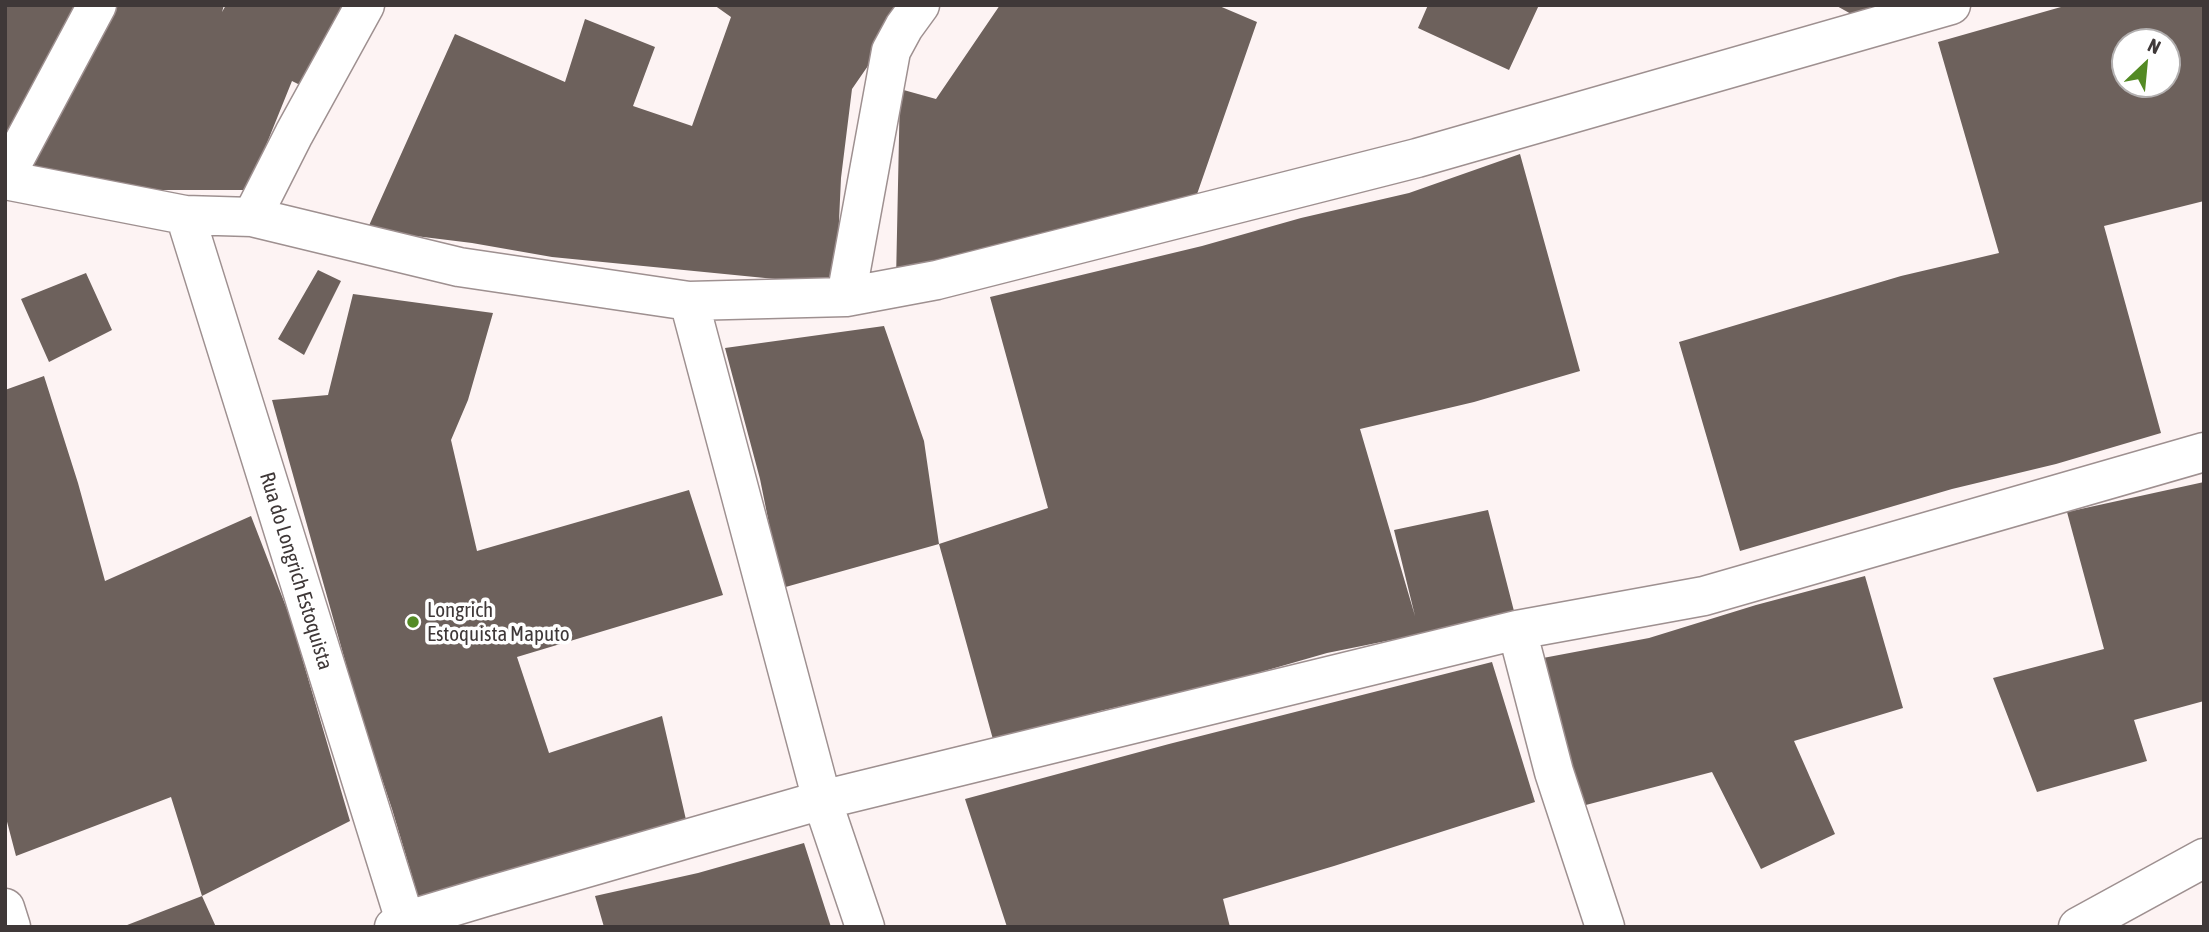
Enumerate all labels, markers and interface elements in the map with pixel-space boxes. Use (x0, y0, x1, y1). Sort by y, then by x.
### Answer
north arrow (2111, 28, 2181, 98)
text: N (2144, 34, 2164, 58)
street label: Rua do Longrich Estoquista (254, 469, 338, 673)
place label: Longrich Estoquista Maputo (427, 597, 570, 647)
marker: Longrich Estoquista Maputo (405, 614, 421, 630)

